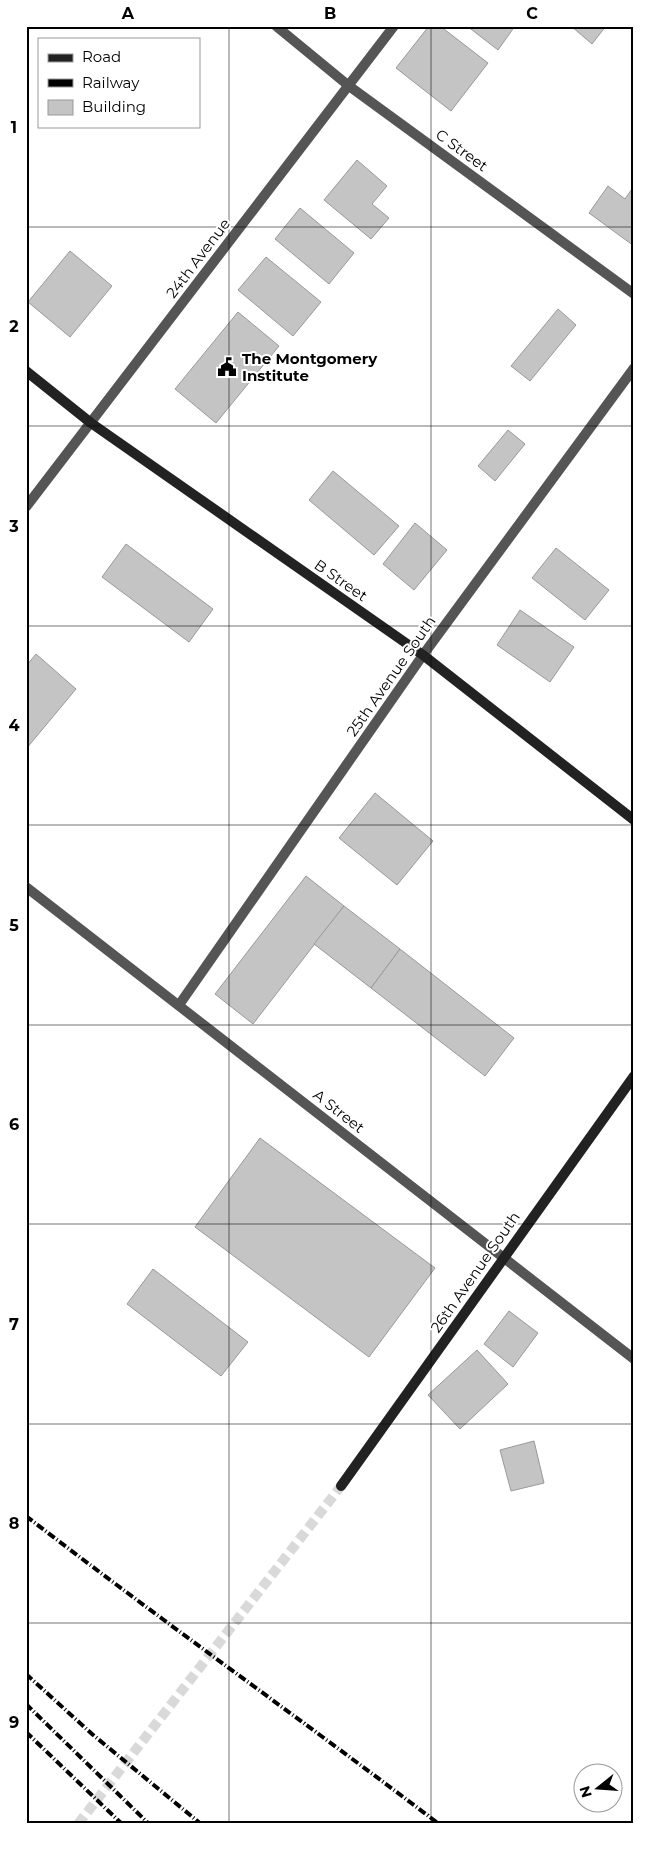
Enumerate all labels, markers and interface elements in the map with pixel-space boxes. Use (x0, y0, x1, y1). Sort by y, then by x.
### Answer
text: A (121, 4, 135, 23)
text: B (324, 4, 336, 23)
text: C (526, 4, 538, 23)
legend (38, 38, 200, 128)
text: Road (82, 47, 121, 66)
text: Railway (82, 73, 140, 92)
text: Building (82, 97, 146, 116)
text: 1 (11, 118, 17, 137)
street label: C Street (432, 125, 492, 175)
street label: 24th Avenue (162, 214, 234, 302)
text: 2 (9, 317, 19, 336)
place label: The Montgomery Institute (242, 349, 378, 385)
public building icon: The Montgomery Institute (216, 356, 238, 378)
text: 3 (8, 517, 19, 536)
street label: B Street (311, 555, 371, 605)
street label: 25th Avenue South (342, 612, 440, 740)
text: 4 (8, 716, 20, 735)
text: 5 (9, 916, 19, 935)
street label: A Street (309, 1085, 369, 1137)
text: 6 (9, 1115, 19, 1134)
street label: 26th Avenue South (426, 1208, 524, 1336)
text: 7 (9, 1315, 19, 1334)
text: 8 (9, 1514, 19, 1533)
text: 9 (9, 1713, 19, 1732)
north arrow (572, 1762, 622, 1812)
text: N (575, 1784, 596, 1800)

